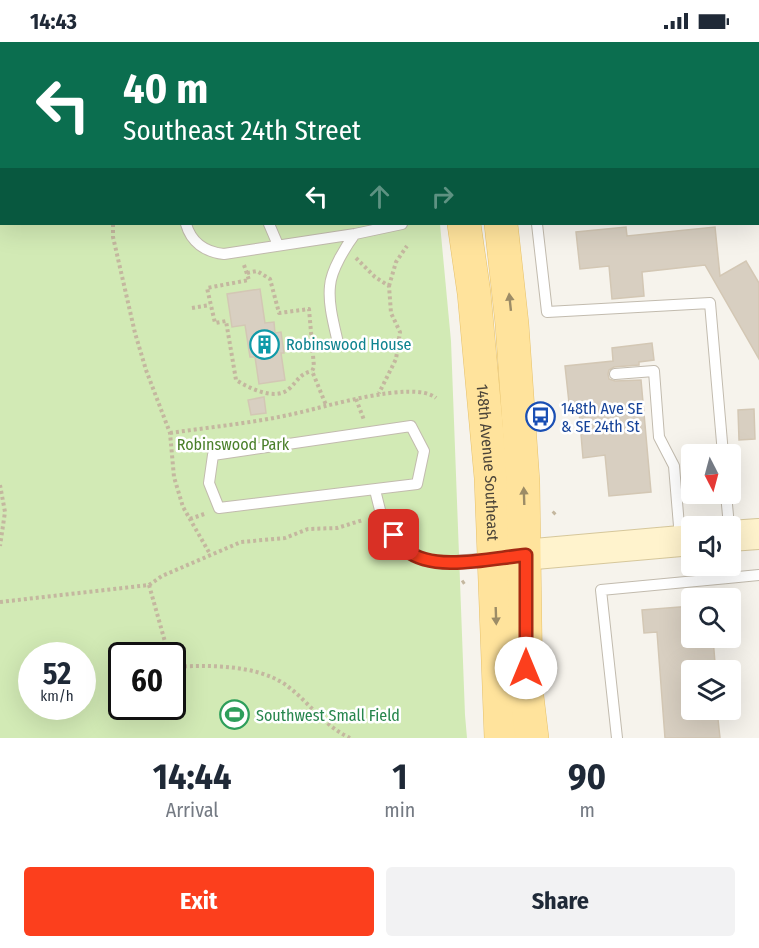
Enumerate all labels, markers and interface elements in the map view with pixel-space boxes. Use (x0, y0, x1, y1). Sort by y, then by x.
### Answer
text: 14:43 (30, 8, 77, 35)
text: 40 m (123, 64, 208, 114)
icon: left (24, 66, 102, 144)
text: Southeast 24th Street (123, 115, 361, 147)
icon: left (300, 180, 333, 213)
icon: ahead (363, 180, 396, 213)
icon: right (426, 180, 459, 213)
one-way arrow (505, 292, 515, 311)
building icon: Robinswood House (249, 328, 281, 360)
place label: Robinswood House (286, 335, 412, 354)
street label: 148th Avenue Southeast (473, 383, 503, 542)
place label: 148th Ave SE & SE 24th St (561, 399, 643, 436)
bus stop icon: 148th Ave SE & SE 24th St (524, 401, 556, 433)
park label: Robinswood Park (177, 435, 290, 454)
north arrow (681, 444, 741, 504)
map controls (681, 444, 741, 720)
one-way arrow (519, 487, 529, 506)
pin (368, 509, 419, 560)
button: sound (681, 516, 741, 576)
icon: arrive (377, 518, 410, 551)
button: search (681, 588, 741, 648)
one-way arrow (492, 606, 501, 625)
position arrow (494, 636, 558, 700)
speed limit sign: 60 (108, 642, 186, 720)
text: 52 (43, 656, 71, 692)
button: layers (681, 660, 741, 720)
text: km/h (40, 687, 74, 705)
sports icon: Southwest Small Field (219, 699, 251, 731)
place label: Southwest Small Field (256, 706, 400, 725)
text: 14:44 (153, 755, 232, 799)
text: 1 (392, 755, 407, 799)
text: 90 (568, 755, 606, 799)
text: Arrival (166, 798, 219, 822)
text: min (384, 798, 415, 822)
text: m (579, 798, 595, 822)
button: Exit (24, 867, 374, 936)
button: Share (386, 867, 735, 936)

